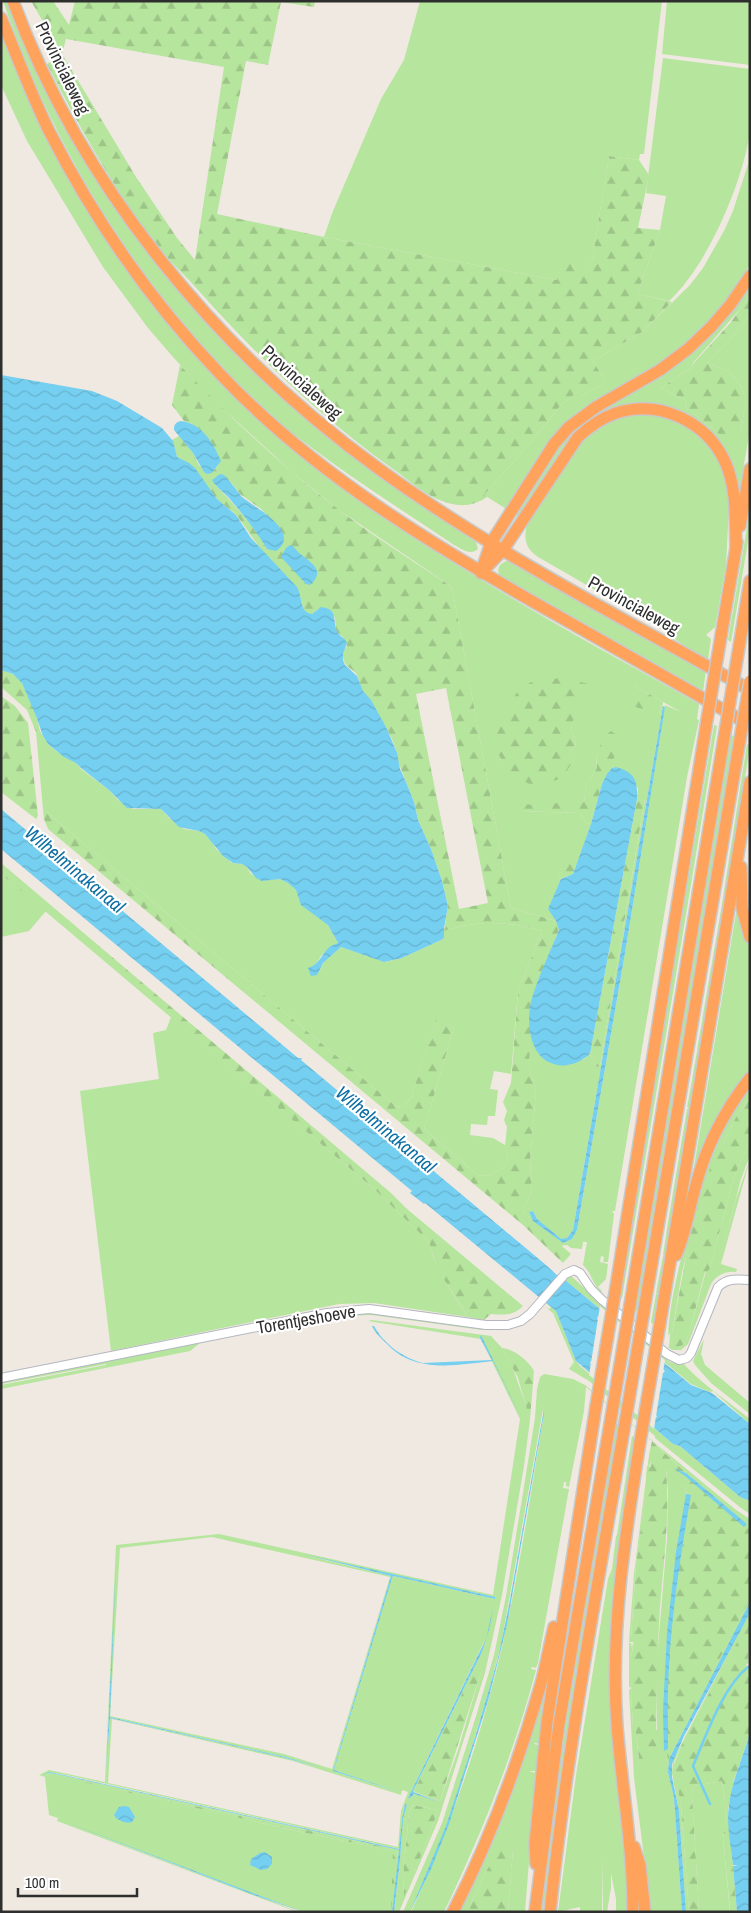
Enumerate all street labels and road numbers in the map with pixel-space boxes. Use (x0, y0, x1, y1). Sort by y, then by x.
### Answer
street label: Provincialeweg (30, 17, 97, 120)
street label: Provincialeweg (256, 339, 348, 426)
street label: Provincialeweg (584, 570, 685, 641)
street label: Torentjeshoeve (255, 1298, 357, 1340)

